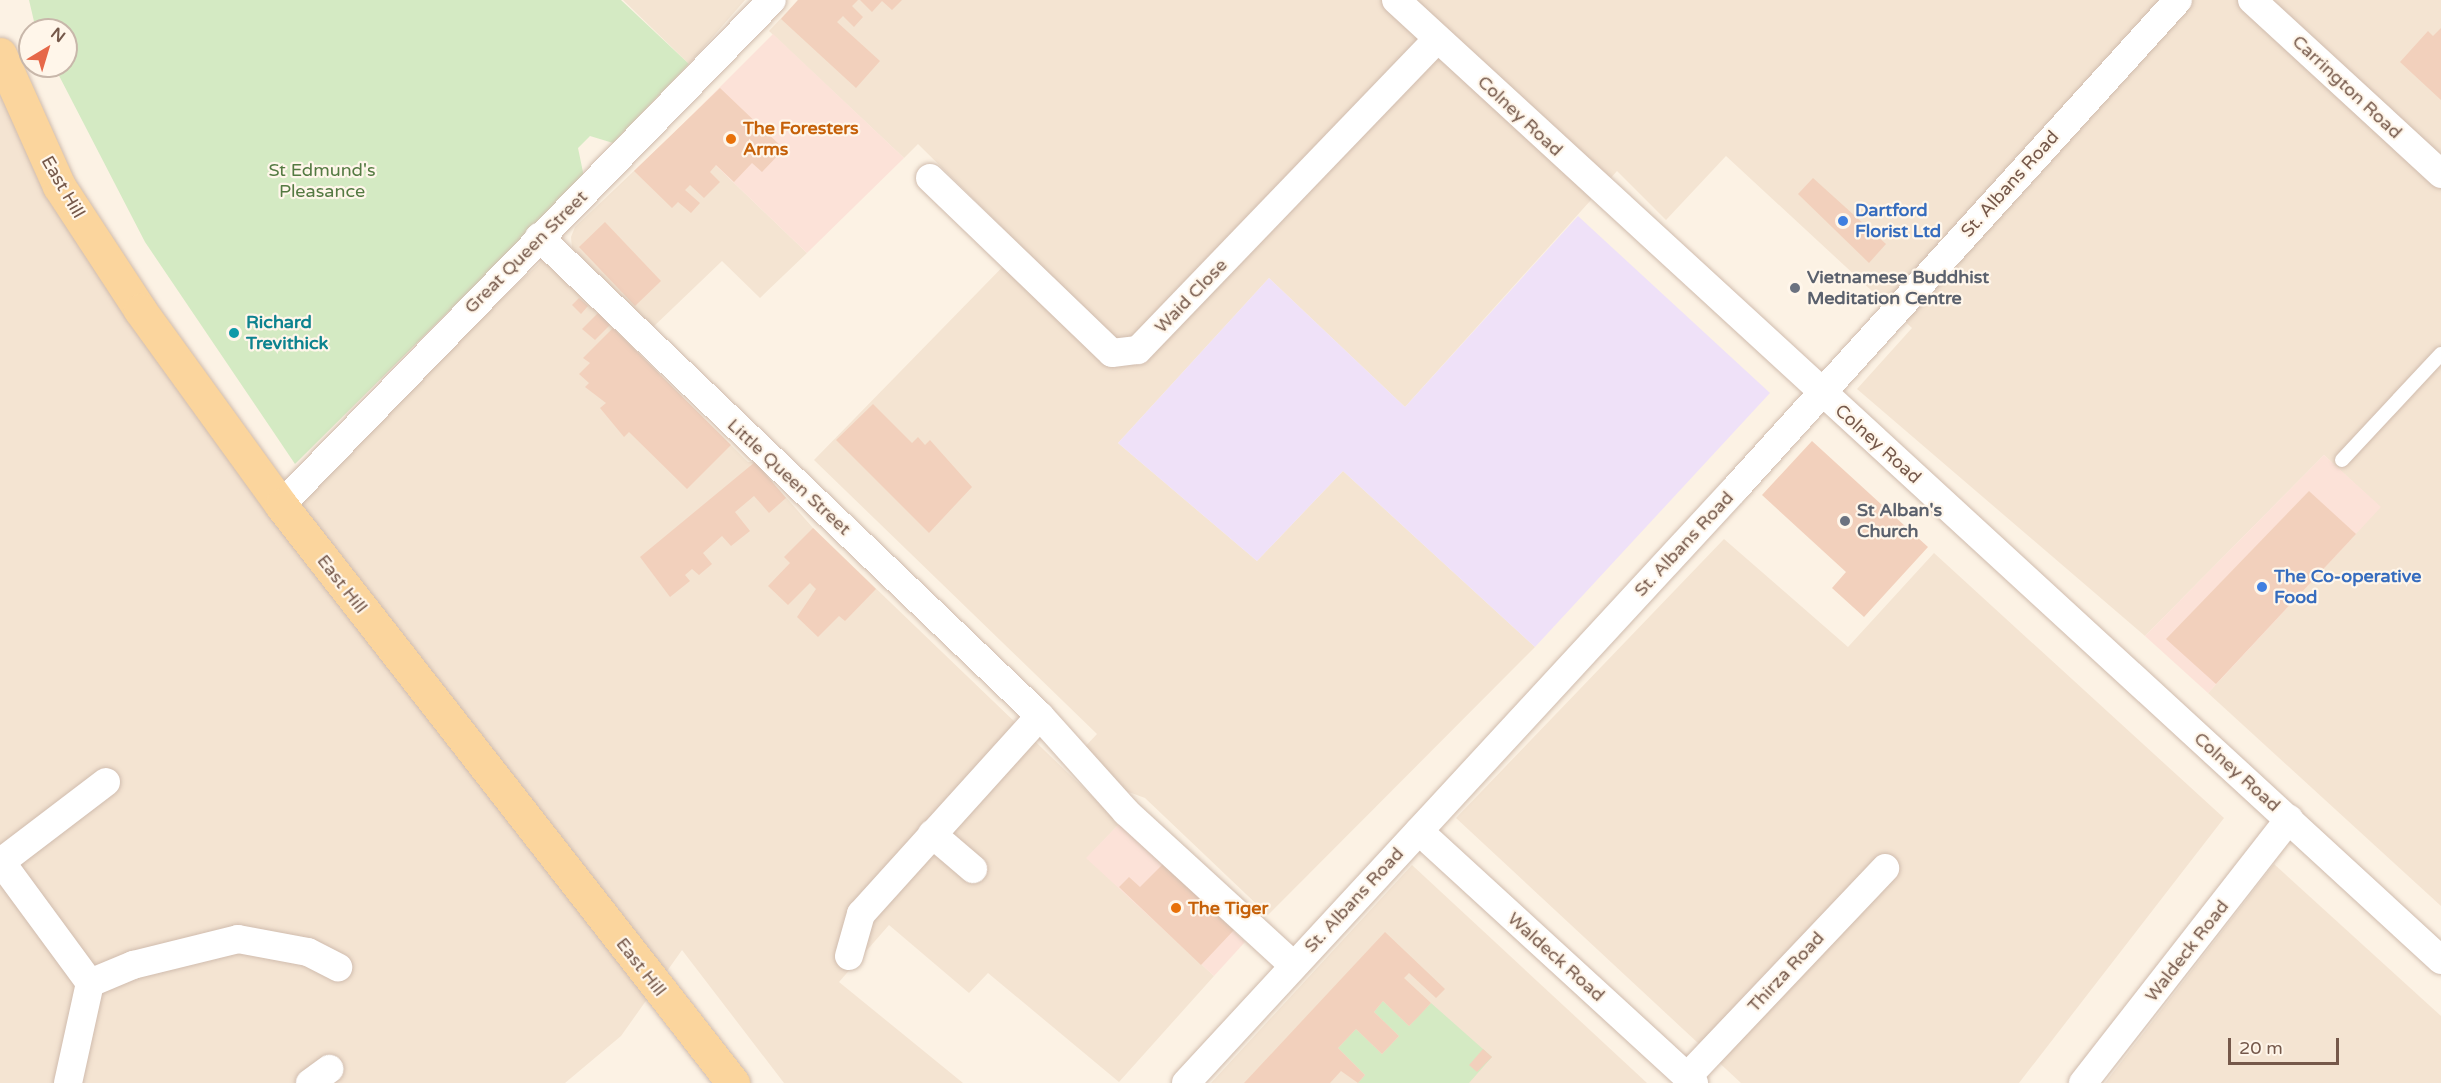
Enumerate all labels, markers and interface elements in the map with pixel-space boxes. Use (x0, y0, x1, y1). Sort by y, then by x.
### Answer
north arrow (18, 18, 78, 78)
text: N (47, 24, 69, 47)
street label: Carrington Road (2288, 31, 2406, 143)
street label: Colney Road (1473, 71, 1567, 161)
place label: The Foresters Arms (743, 118, 859, 160)
street label: St. Albans Road (1957, 126, 2063, 242)
marker: The Foresters Arms (724, 132, 738, 146)
street label: East Hill (37, 152, 89, 222)
park label: St Edmund's Pleasance (268, 160, 376, 202)
street label: Great Queen Street (460, 186, 592, 318)
place label: Dartford Florist Ltd (1855, 200, 1941, 242)
marker: Dartford Florist Ltd (1836, 214, 1850, 228)
street label: Waid Close (1150, 254, 1232, 338)
place label: Vietnamese Buddhist Meditation Centre (1807, 267, 1989, 310)
marker: Vietnamese Buddhist Meditation Centre (1788, 281, 1802, 295)
place label: Richard Trevithick (246, 312, 328, 354)
marker: Richard Trevithick (227, 326, 241, 340)
street label: Colney Road (1831, 400, 1925, 488)
street label: Little Queen Street (723, 414, 855, 540)
street label: St. Albans Road (1630, 487, 1738, 601)
place label: St Alban's Church (1857, 500, 1942, 542)
marker: St Alban's Church (1838, 514, 1852, 528)
street label: East Hill (312, 550, 372, 618)
place label: The Co-operative Food (2274, 566, 2421, 608)
marker: The Co-operative Food (2255, 580, 2269, 594)
street label: Colney Road (2190, 728, 2284, 816)
street label: St. Albans Road (1300, 843, 1408, 957)
street label: Waldeck Road (2141, 896, 2233, 1006)
place label: The Tiger (1188, 897, 1268, 919)
marker: The Tiger (1169, 901, 1183, 915)
street label: Waldeck Road (1503, 908, 1609, 1006)
street label: Thirza Road (1743, 927, 1829, 1017)
street label: East Hill (611, 933, 671, 1001)
scale bar (2231, 1026, 2342, 1064)
text: 20 m (2239, 1037, 2283, 1059)

